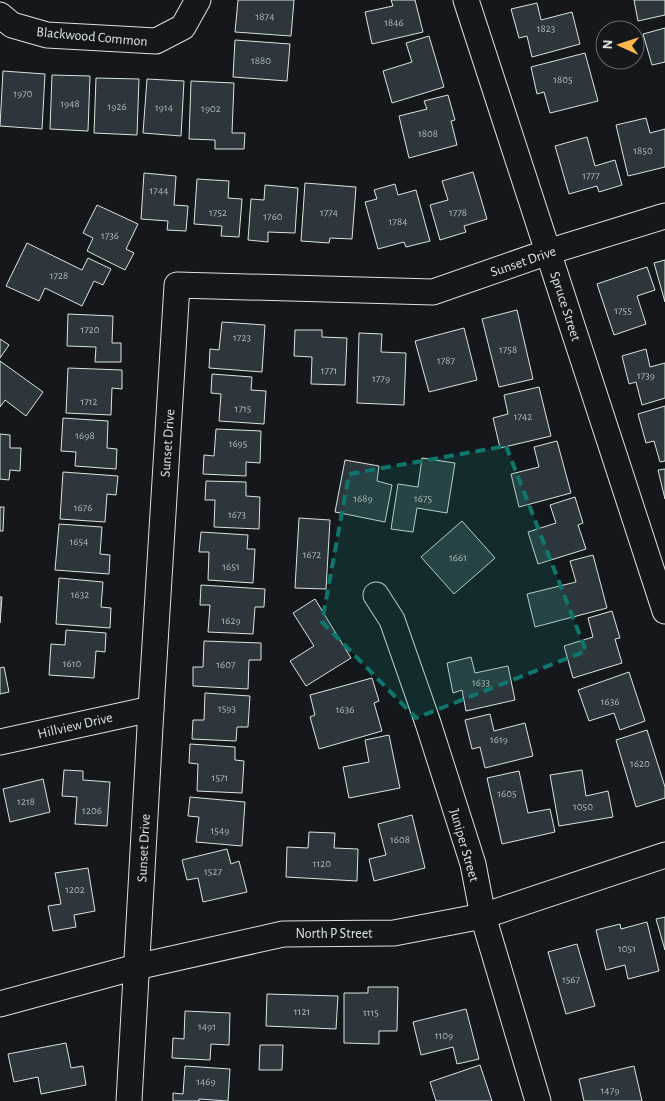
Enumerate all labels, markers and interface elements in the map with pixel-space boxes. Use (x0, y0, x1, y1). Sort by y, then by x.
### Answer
house number: 1874 (256, 11, 274, 22)
house number: 1846 (384, 17, 404, 28)
north arrow (595, 20, 645, 70)
house number: 1823 (537, 23, 556, 34)
street label: Blackwood Common (36, 25, 148, 49)
text: N (601, 39, 615, 50)
house number: 1880 (251, 55, 271, 66)
house number: 1805 (553, 74, 573, 85)
house number: 1970 (13, 88, 33, 99)
house number: 1948 (60, 98, 80, 109)
house number: 1926 (107, 101, 127, 112)
house number: 1914 (155, 102, 173, 113)
house number: 1902 (201, 103, 221, 114)
house number: 1808 (418, 128, 438, 139)
house number: 1850 (633, 145, 653, 156)
house number: 1777 (582, 170, 600, 181)
house number: 1744 (150, 185, 168, 196)
house number: 1752 (209, 207, 227, 218)
house number: 1774 (320, 207, 338, 218)
house number: 1778 (449, 207, 467, 218)
house number: 1760 (263, 211, 283, 222)
house number: 1784 (389, 216, 407, 227)
house number: 1736 (101, 230, 119, 241)
street label: Sunset Drive (489, 244, 558, 280)
house number: 1728 (50, 270, 68, 281)
street label: Spruce Street (547, 270, 583, 343)
house number: 1755 (614, 305, 632, 316)
house number: 1720 (80, 324, 100, 335)
house number: 1723 (233, 332, 251, 343)
house number: 1758 (499, 344, 517, 355)
house number: 1787 (437, 355, 455, 366)
house number: 1771 (321, 365, 337, 376)
house number: 1739 (637, 370, 655, 381)
house number: 1779 (372, 373, 390, 384)
house number: 1712 (80, 396, 98, 407)
house number: 1715 (235, 403, 252, 414)
street label: Sunset Drive (159, 408, 177, 478)
house number: 1742 (514, 411, 532, 422)
house number: 1698 (75, 430, 95, 441)
house number: 1695 (229, 438, 248, 449)
house number: 1689 (353, 493, 373, 504)
house number: 1675 (414, 493, 432, 504)
house number: 1676 (74, 502, 92, 513)
house number: 1673 (228, 509, 247, 520)
house number: 1654 (70, 536, 88, 547)
house number: 1672 (303, 549, 321, 560)
house number: 1661 (449, 552, 467, 563)
house number: 1651 (222, 561, 240, 572)
house number: 1632 (71, 589, 89, 600)
house number: 1629 (221, 615, 241, 626)
house number: 1610 (63, 658, 81, 669)
house number: 1607 (216, 659, 236, 670)
house number: 1633 (472, 677, 490, 688)
house number: 1636 (601, 696, 619, 707)
house number: 1593 (218, 703, 237, 714)
house number: 1636 (336, 704, 354, 715)
street label: Hillview Drive (36, 711, 114, 741)
house number: 1619 (490, 734, 508, 745)
house number: 1620 (630, 758, 650, 769)
house number: 1571 (212, 772, 228, 783)
house number: 1605 (497, 788, 517, 799)
house number: 1218 (17, 796, 35, 807)
house number: 1050 (573, 801, 593, 812)
house number: 1206 (82, 805, 102, 816)
street label: Juniper Street (447, 807, 481, 884)
street label: Sunset Drive (135, 814, 153, 883)
house number: 1549 (211, 825, 229, 836)
house number: 1608 (390, 834, 410, 845)
house number: 1120 (313, 858, 331, 869)
house number: 1527 (204, 866, 222, 877)
house number: 1202 (65, 884, 85, 895)
street label: North P Street (295, 927, 373, 941)
house number: 1051 (618, 943, 636, 954)
house number: 1567 (562, 974, 580, 985)
house number: 1121 (294, 1006, 310, 1017)
house number: 1115 (363, 1007, 379, 1018)
house number: 1491 (198, 1021, 216, 1032)
house number: 1109 (435, 1030, 453, 1041)
house number: 1469 (196, 1076, 216, 1087)
house number: 1479 (601, 1085, 619, 1096)

